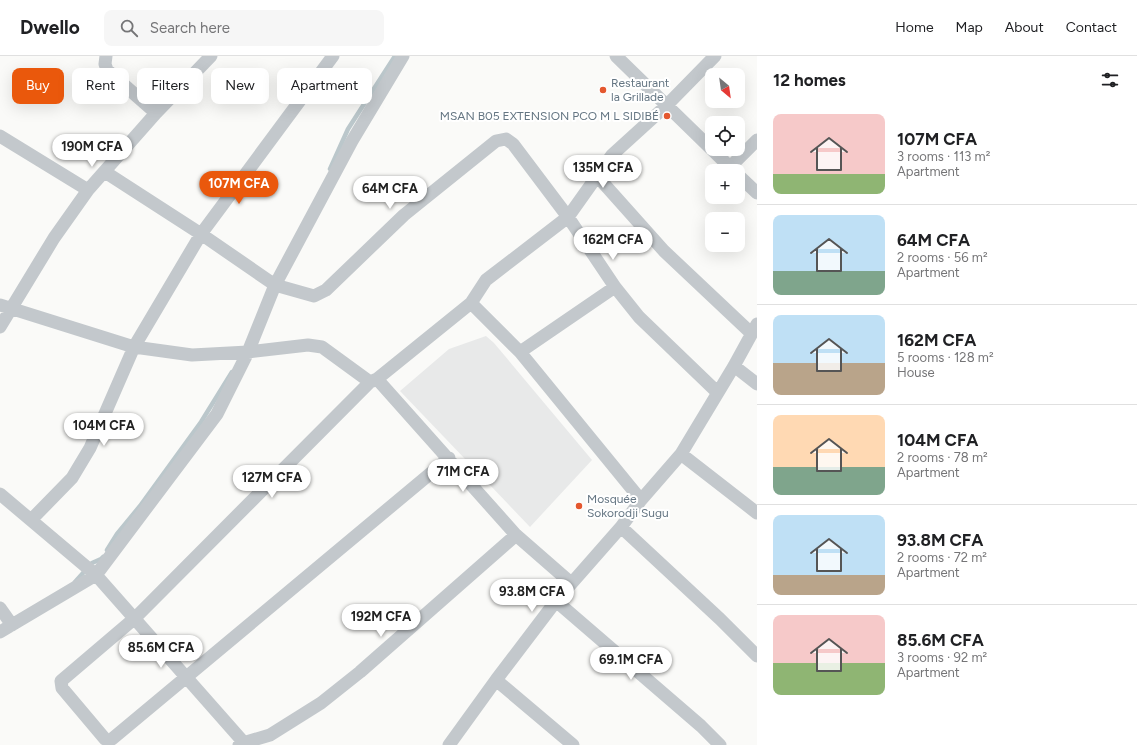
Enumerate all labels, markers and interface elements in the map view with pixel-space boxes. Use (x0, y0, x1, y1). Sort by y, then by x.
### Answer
search box (104, 10, 384, 46)
text: Dwello (20, 16, 80, 39)
icon: search (118, 17, 140, 39)
text: Search here (150, 19, 230, 37)
text: Home (895, 19, 934, 36)
text: Map (956, 19, 983, 36)
text: About (1005, 19, 1044, 36)
text: Contact (1066, 19, 1117, 36)
chip: Buy (12, 68, 64, 104)
chip: Rent (72, 68, 129, 104)
chip: Filters (137, 68, 203, 104)
chip: New (211, 68, 269, 104)
chip: Apartment (277, 68, 372, 104)
north arrow (705, 68, 745, 108)
map controls (705, 68, 745, 252)
icon: filters (1099, 69, 1121, 91)
text: 12 homes (773, 70, 846, 90)
place label: Restaurant la Grillade (611, 76, 670, 104)
marker: Restaurant la Grillade (598, 85, 608, 95)
place label: MSAN B05 EXTENSION PCO M L SIDIBÉ (440, 109, 659, 123)
marker: MSAN B05 EXTENSION PCO M L SIDIBÉ (662, 111, 672, 121)
button: locate (705, 116, 745, 156)
text: 107M CFA (897, 129, 977, 149)
icon: home (805, 130, 853, 178)
pin: 190M CFA (51, 134, 133, 168)
text: 190M CFA (61, 139, 123, 154)
text: 3 rooms · 113 m² (897, 149, 990, 164)
pin: 135M CFA (562, 155, 644, 189)
text: 135M CFA (573, 160, 633, 175)
button: + (705, 164, 745, 204)
text: Apartment (897, 164, 960, 179)
pin: 107M CFA (198, 171, 280, 205)
text: 107M CFA (208, 176, 270, 191)
pin: 64M CFA (353, 176, 427, 210)
text: 64M CFA (362, 181, 418, 196)
button: − (705, 212, 745, 252)
pin: 162M CFA (572, 227, 654, 261)
text: 64M CFA (897, 230, 970, 250)
icon: home (805, 231, 853, 279)
text: 162M CFA (583, 232, 643, 247)
text: 2 rooms · 56 m² (897, 250, 988, 265)
text: Apartment (897, 265, 960, 280)
text: 162M CFA (897, 330, 976, 350)
icon: home (805, 331, 853, 379)
text: 5 rooms · 128 m² (897, 350, 994, 365)
text: House (897, 365, 935, 380)
pin: 104M CFA (63, 413, 145, 447)
text: 104M CFA (73, 418, 135, 433)
text: 104M CFA (897, 430, 978, 450)
icon: home (805, 431, 853, 479)
text: 2 rooms · 78 m² (897, 450, 988, 465)
pin: 71M CFA (426, 459, 500, 493)
text: 71M CFA (437, 464, 489, 479)
pin: 127M CFA (231, 465, 313, 499)
text: Apartment (897, 465, 960, 480)
text: 127M CFA (242, 470, 302, 485)
place label: Mosquée Sokorodji Sugu (587, 492, 669, 520)
marker: Mosquée Sokorodji Sugu (574, 501, 584, 511)
text: 93.8M CFA (897, 530, 983, 550)
icon: home (805, 531, 853, 579)
text: 2 rooms · 72 m² (897, 550, 987, 565)
text: Apartment (897, 565, 960, 580)
pin: 93.8M CFA (486, 579, 578, 613)
text: 93.8M CFA (499, 584, 565, 599)
pin: 192M CFA (340, 604, 422, 638)
text: 192M CFA (351, 609, 411, 624)
text: 85.6M CFA (897, 630, 984, 650)
icon: home (805, 631, 853, 679)
pin: 85.6M CFA (115, 635, 207, 669)
text: 85.6M CFA (128, 640, 194, 655)
pin: 69.1M CFA (585, 647, 677, 681)
text: 3 rooms · 92 m² (897, 650, 987, 665)
text: 69.1M CFA (599, 652, 663, 667)
text: Apartment (897, 665, 960, 680)

